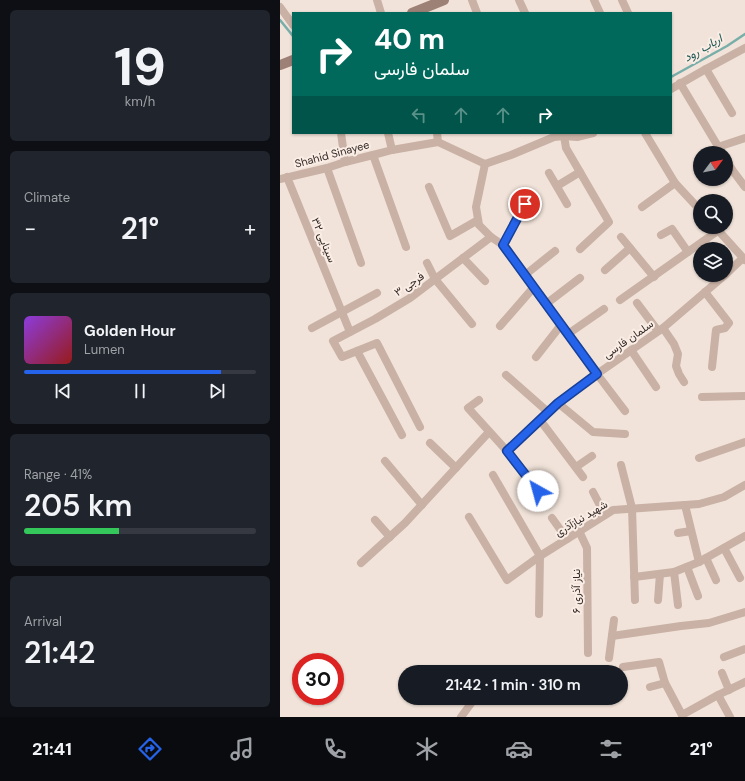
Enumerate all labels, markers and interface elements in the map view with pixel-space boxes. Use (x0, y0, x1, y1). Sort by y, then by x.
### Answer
text: 40 m (374, 21, 445, 58)
icon: right (308, 28, 360, 80)
water label: ارباب رود (681, 30, 726, 65)
text: 19 (114, 33, 166, 101)
text: سلمان فارسی (374, 57, 469, 81)
text: km/h (125, 93, 155, 110)
icon: left (408, 104, 430, 126)
icon: ahead (450, 104, 472, 126)
icon: ahead (492, 104, 514, 126)
icon: right (534, 104, 556, 126)
street label: Shahid Sinayee (293, 137, 371, 171)
north arrow (693, 146, 733, 186)
map controls (693, 146, 733, 282)
pin (508, 187, 542, 221)
text: Climate (24, 189, 70, 206)
icon: arrive (514, 193, 536, 215)
button: search (693, 194, 733, 234)
text: 21° (121, 209, 159, 248)
text: − (24, 214, 36, 243)
text: + (244, 214, 256, 243)
street label: سینایی ۳۲ (309, 215, 339, 265)
button: layers (693, 242, 733, 282)
street label: فرجی ۳ (391, 269, 427, 299)
street label: سلمان فارسی (600, 316, 656, 361)
text: Golden Hour (84, 321, 176, 341)
text: Lumen (84, 341, 125, 358)
icon: previous (52, 380, 74, 402)
icon: pause (129, 380, 151, 402)
icon: next (206, 380, 228, 402)
text: Range · 41% (24, 466, 92, 483)
position arrow (517, 470, 559, 512)
text: 205 km (24, 486, 132, 525)
street label: شهید نیازآذری (552, 497, 610, 539)
street label: نیاز آذری ۶ (569, 569, 583, 613)
text: Arrival (24, 613, 62, 630)
text: 21:42 (24, 633, 95, 672)
speed limit sign: 30 (292, 653, 344, 705)
text: 21:42 · 1 min · 310 m (445, 675, 581, 695)
icon: directions (136, 735, 164, 763)
icon: music (228, 735, 256, 763)
icon: phone (321, 735, 349, 763)
icon: climate (413, 735, 441, 763)
icon: car (505, 735, 533, 763)
icon: filters (597, 735, 625, 763)
text: 21:41 (32, 737, 72, 761)
text: 21° (689, 737, 713, 761)

